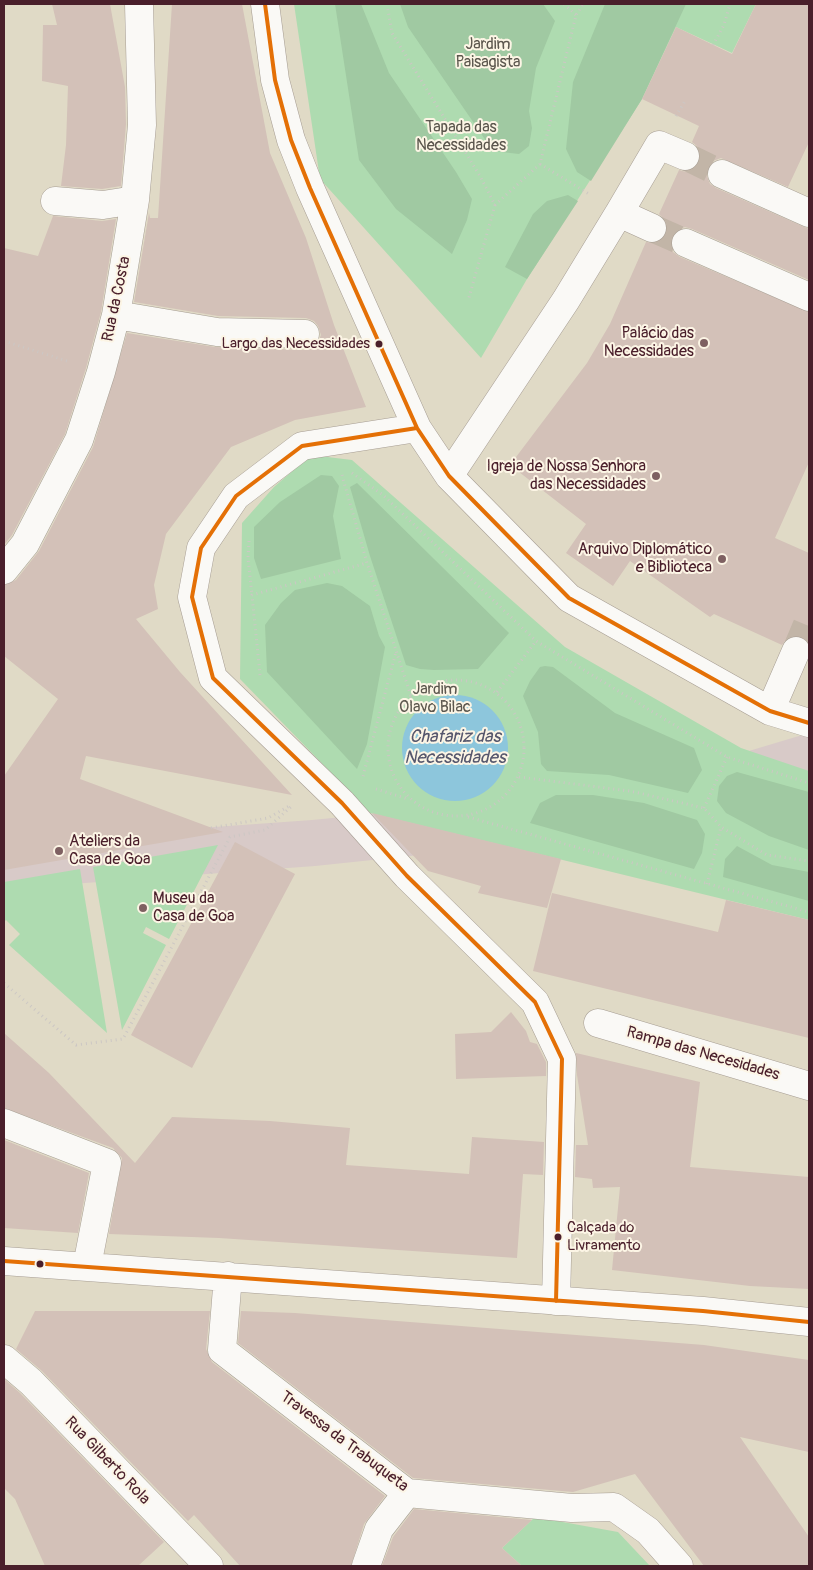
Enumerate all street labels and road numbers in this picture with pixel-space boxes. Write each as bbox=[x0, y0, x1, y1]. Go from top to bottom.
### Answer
street label: Rua da Costa bbox=[99, 255, 135, 343]
street label: Rampa das Necesidades bbox=[624, 1023, 782, 1085]
street label: Travessa da Trabuqueta bbox=[276, 1388, 412, 1496]
street label: Rua Gilberto Rola bbox=[60, 1413, 154, 1509]

